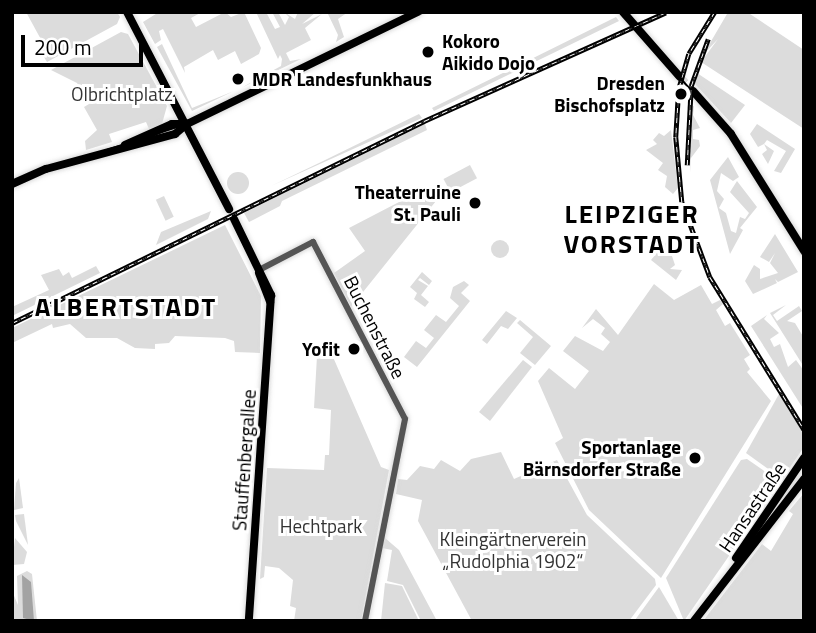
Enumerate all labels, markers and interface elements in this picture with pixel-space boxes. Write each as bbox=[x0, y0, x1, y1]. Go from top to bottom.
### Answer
scale bar bbox=[24, 21, 147, 65]
place label: Kokoro Aikido Dojo bbox=[442, 30, 535, 74]
text: 200 m bbox=[34, 31, 91, 63]
marker: Kokoro Aikido Dojo bbox=[420, 44, 436, 60]
place label: MDR Landesfunkhaus bbox=[252, 68, 432, 90]
marker: MDR Landesfunkhaus bbox=[230, 71, 246, 87]
place label: Dresden Bischofsplatz bbox=[554, 72, 665, 116]
park label: Olbrichtplatz bbox=[71, 83, 173, 105]
marker: Dresden Bischofsplatz bbox=[671, 84, 691, 104]
place label: Theaterruine St. Pauli bbox=[355, 181, 461, 225]
marker: Theaterruine St. Pauli bbox=[467, 195, 483, 211]
district label: LEIPZIGER VORSTADT bbox=[564, 198, 700, 260]
street label: Buchenstraße bbox=[339, 272, 411, 382]
district label: ALBERTSTADT bbox=[36, 291, 216, 323]
place label: Yofit bbox=[302, 338, 340, 360]
marker: Yofit bbox=[346, 341, 362, 357]
street label: Stauffenbergallee bbox=[228, 388, 260, 532]
place label: Sportanlage Bärnsdorfer Straße bbox=[523, 436, 681, 480]
marker: Sportanlage Bärnsdorfer Straße bbox=[687, 450, 703, 466]
street label: Hansastraße bbox=[714, 458, 790, 556]
park label: Hechtpark bbox=[280, 515, 362, 537]
park label: Kleingärtnerverein „Rudolphia 1902“ bbox=[440, 528, 586, 572]

